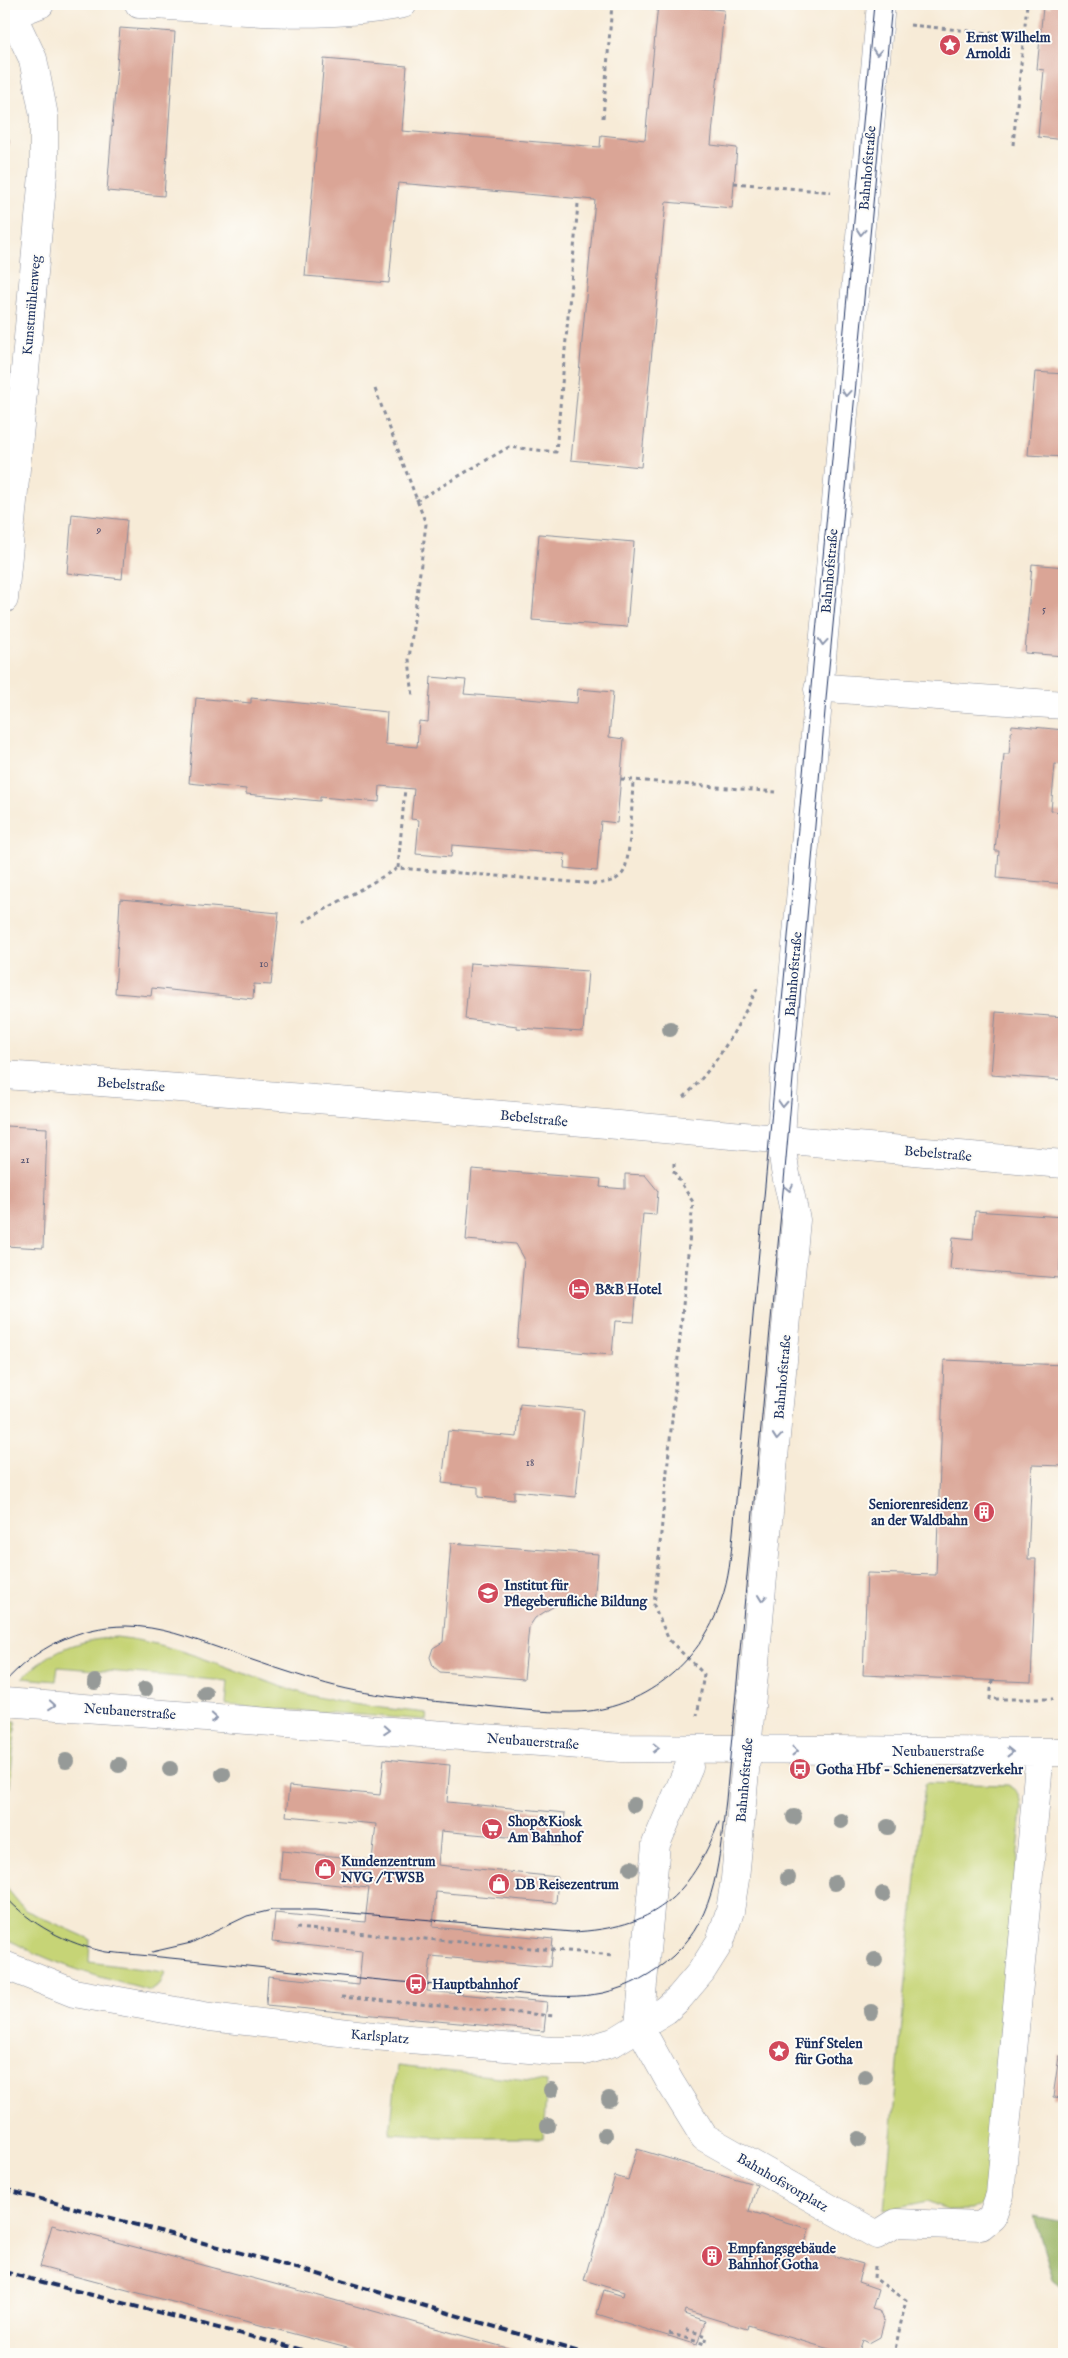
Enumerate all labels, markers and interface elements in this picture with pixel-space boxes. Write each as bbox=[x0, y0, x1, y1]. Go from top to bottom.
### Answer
place label: Ernst Wilhelm Arnoldi bbox=[965, 29, 1051, 63]
place icon: Ernst Wilhelm Arnoldi bbox=[938, 33, 962, 57]
one-way arrow bbox=[872, 49, 883, 57]
street label: Bahnhofstraße bbox=[855, 125, 881, 211]
one-way arrow bbox=[856, 228, 867, 236]
street label: Kunstmühlenweg bbox=[19, 254, 45, 356]
one-way arrow bbox=[841, 390, 852, 398]
house number: 9 bbox=[96, 523, 102, 537]
street label: Bahnhofstraße bbox=[817, 528, 843, 614]
house number: 5 bbox=[1042, 602, 1046, 616]
one-way arrow bbox=[818, 639, 829, 647]
street label: Bahnhofstraße bbox=[781, 931, 807, 1017]
house number: 10 bbox=[259, 957, 269, 971]
street label: Bebelstraße bbox=[96, 1074, 166, 1096]
one-way arrow bbox=[778, 1100, 789, 1108]
street label: Bebelstraße bbox=[499, 1106, 569, 1132]
street label: Bebelstraße bbox=[903, 1142, 973, 1166]
house number: 21 bbox=[20, 1153, 30, 1167]
one-way arrow bbox=[783, 1184, 794, 1193]
hotel icon: B&B Hotel bbox=[567, 1277, 591, 1301]
place label: B&B Hotel bbox=[595, 1281, 663, 1299]
street label: Bahnhofstraße bbox=[770, 1334, 796, 1420]
one-way arrow bbox=[772, 1433, 783, 1441]
house number: 18 bbox=[526, 1456, 534, 1470]
place label: Seniorenresidenz an der Waldbahn bbox=[869, 1496, 969, 1530]
building icon: Seniorenresidenz an der Waldbahn bbox=[972, 1500, 996, 1524]
place label: Institut für Pflegeberufliche Bildung bbox=[504, 1577, 648, 1611]
school or university icon: Institut für Pflegeberufliche Bildung bbox=[476, 1581, 500, 1605]
one-way arrow bbox=[757, 1595, 768, 1603]
one-way arrow bbox=[49, 1700, 57, 1711]
street label: Neubauerstraße bbox=[83, 1700, 177, 1724]
one-way arrow bbox=[211, 1712, 219, 1723]
one-way arrow bbox=[383, 1725, 391, 1736]
street label: Neubauerstraße bbox=[486, 1730, 580, 1754]
street label: Bahnhofstraße bbox=[732, 1737, 758, 1823]
one-way arrow bbox=[652, 1743, 660, 1753]
street label: Neubauerstraße bbox=[892, 1743, 985, 1761]
one-way arrow bbox=[792, 1745, 800, 1756]
one-way arrow bbox=[1007, 1747, 1015, 1757]
bus stop icon: Gotha Hbf - Schienenersatzverkehr bbox=[788, 1757, 812, 1781]
place label: Gotha Hbf - Schienenersatzverkehr bbox=[816, 1761, 1024, 1779]
place label: Shop&Kiosk Am Bahnhof bbox=[507, 1813, 584, 1847]
supermarket icon: Shop&Kiosk Am Bahnhof bbox=[480, 1817, 504, 1841]
place label: Kundenzentrum NVG / TWSB bbox=[340, 1853, 436, 1887]
shop icon: Kundenzentrum NVG / TWSB bbox=[313, 1857, 337, 1881]
shop icon: DB Reisezentrum bbox=[487, 1872, 511, 1896]
place label: DB Reisezentrum bbox=[515, 1876, 619, 1894]
bus stop icon: Hauptbahnhof bbox=[404, 1972, 428, 1996]
place label: Hauptbahnhof bbox=[432, 1976, 521, 1994]
street label: Karlsplatz bbox=[350, 2025, 410, 2049]
place label: Fünf Stelen für Gotha bbox=[795, 2035, 863, 2069]
place icon: Fünf Stelen für Gotha bbox=[767, 2039, 791, 2063]
street label: Bahnhofsvorplatz bbox=[734, 2149, 832, 2217]
place label: Empfangsgebäude Bahnhof Gotha bbox=[728, 2240, 836, 2274]
building icon: Empfangsgebäude Bahnhof Gotha bbox=[700, 2244, 724, 2268]

